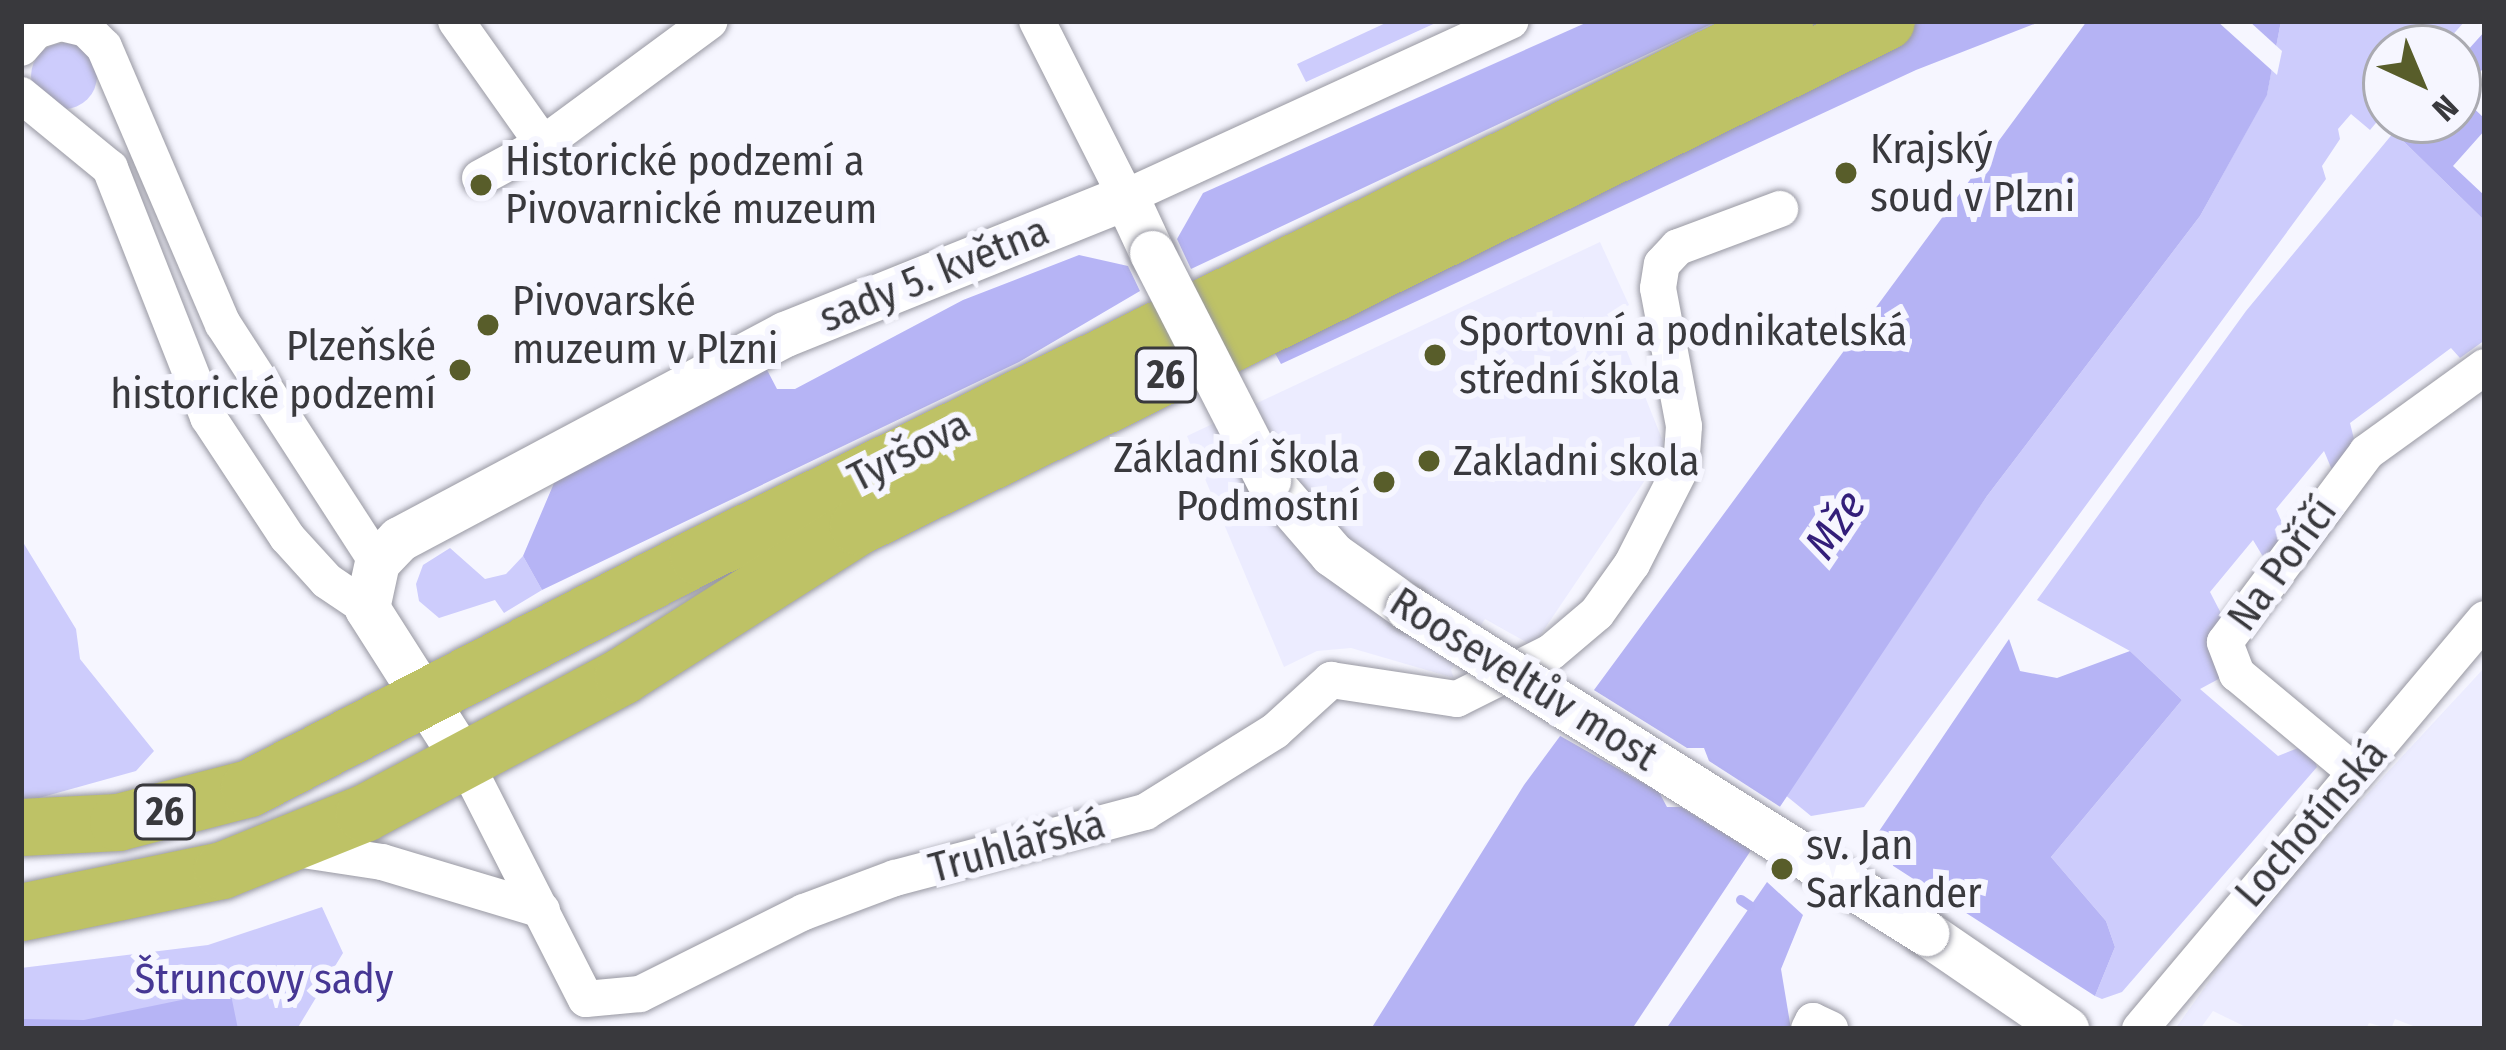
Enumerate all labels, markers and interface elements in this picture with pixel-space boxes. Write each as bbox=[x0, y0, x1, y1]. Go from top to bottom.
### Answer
north arrow bbox=[2362, 24, 2482, 144]
text: N bbox=[2424, 86, 2466, 129]
place label: Krajský soud v Plzni bbox=[1870, 124, 2075, 222]
place label: Historické podzemí a Pivovarnické muzeum bbox=[505, 136, 877, 234]
marker: Krajský soud v Plzni bbox=[1833, 160, 1859, 186]
marker: Historické podzemí a Pivovarnické muzeum bbox=[468, 172, 494, 198]
street label: sady 5. května bbox=[812, 205, 1056, 343]
place label: Pivovarské muzeum v Plzni bbox=[512, 276, 778, 374]
place label: Sportovní a podnikatelská střední škola bbox=[1459, 306, 1907, 404]
marker: Pivovarské muzeum v Plzni bbox=[475, 312, 501, 338]
place label: Plzeňské historické podzemí bbox=[110, 321, 436, 419]
road number: 26 bbox=[1133, 342, 1199, 408]
marker: Sportovní a podnikatelská střední škola bbox=[1422, 342, 1448, 368]
marker: Plzeňské historické podzemí bbox=[447, 357, 473, 383]
street label: Tyršova bbox=[840, 399, 978, 503]
place label: Základní škola Podmostní bbox=[1113, 433, 1360, 532]
place label: Zakladni skola bbox=[1453, 436, 1700, 486]
marker: Zakladni skola bbox=[1416, 448, 1442, 474]
marker: Základní škola Podmostní bbox=[1371, 469, 1397, 495]
water label: Mže bbox=[1794, 481, 1878, 569]
street label: Na Poříčí bbox=[2217, 487, 2347, 641]
street label: Rooseveltův most bbox=[1381, 577, 1667, 781]
street label: Lochotínská bbox=[2224, 729, 2398, 917]
road number: 26 bbox=[132, 779, 198, 845]
street label: Truhlářská bbox=[924, 798, 1110, 894]
place label: sv. Jan Sarkander bbox=[1806, 820, 1982, 918]
marker: sv. Jan Sarkander bbox=[1769, 856, 1795, 882]
park label: Štruncovy sady bbox=[134, 954, 394, 1004]

